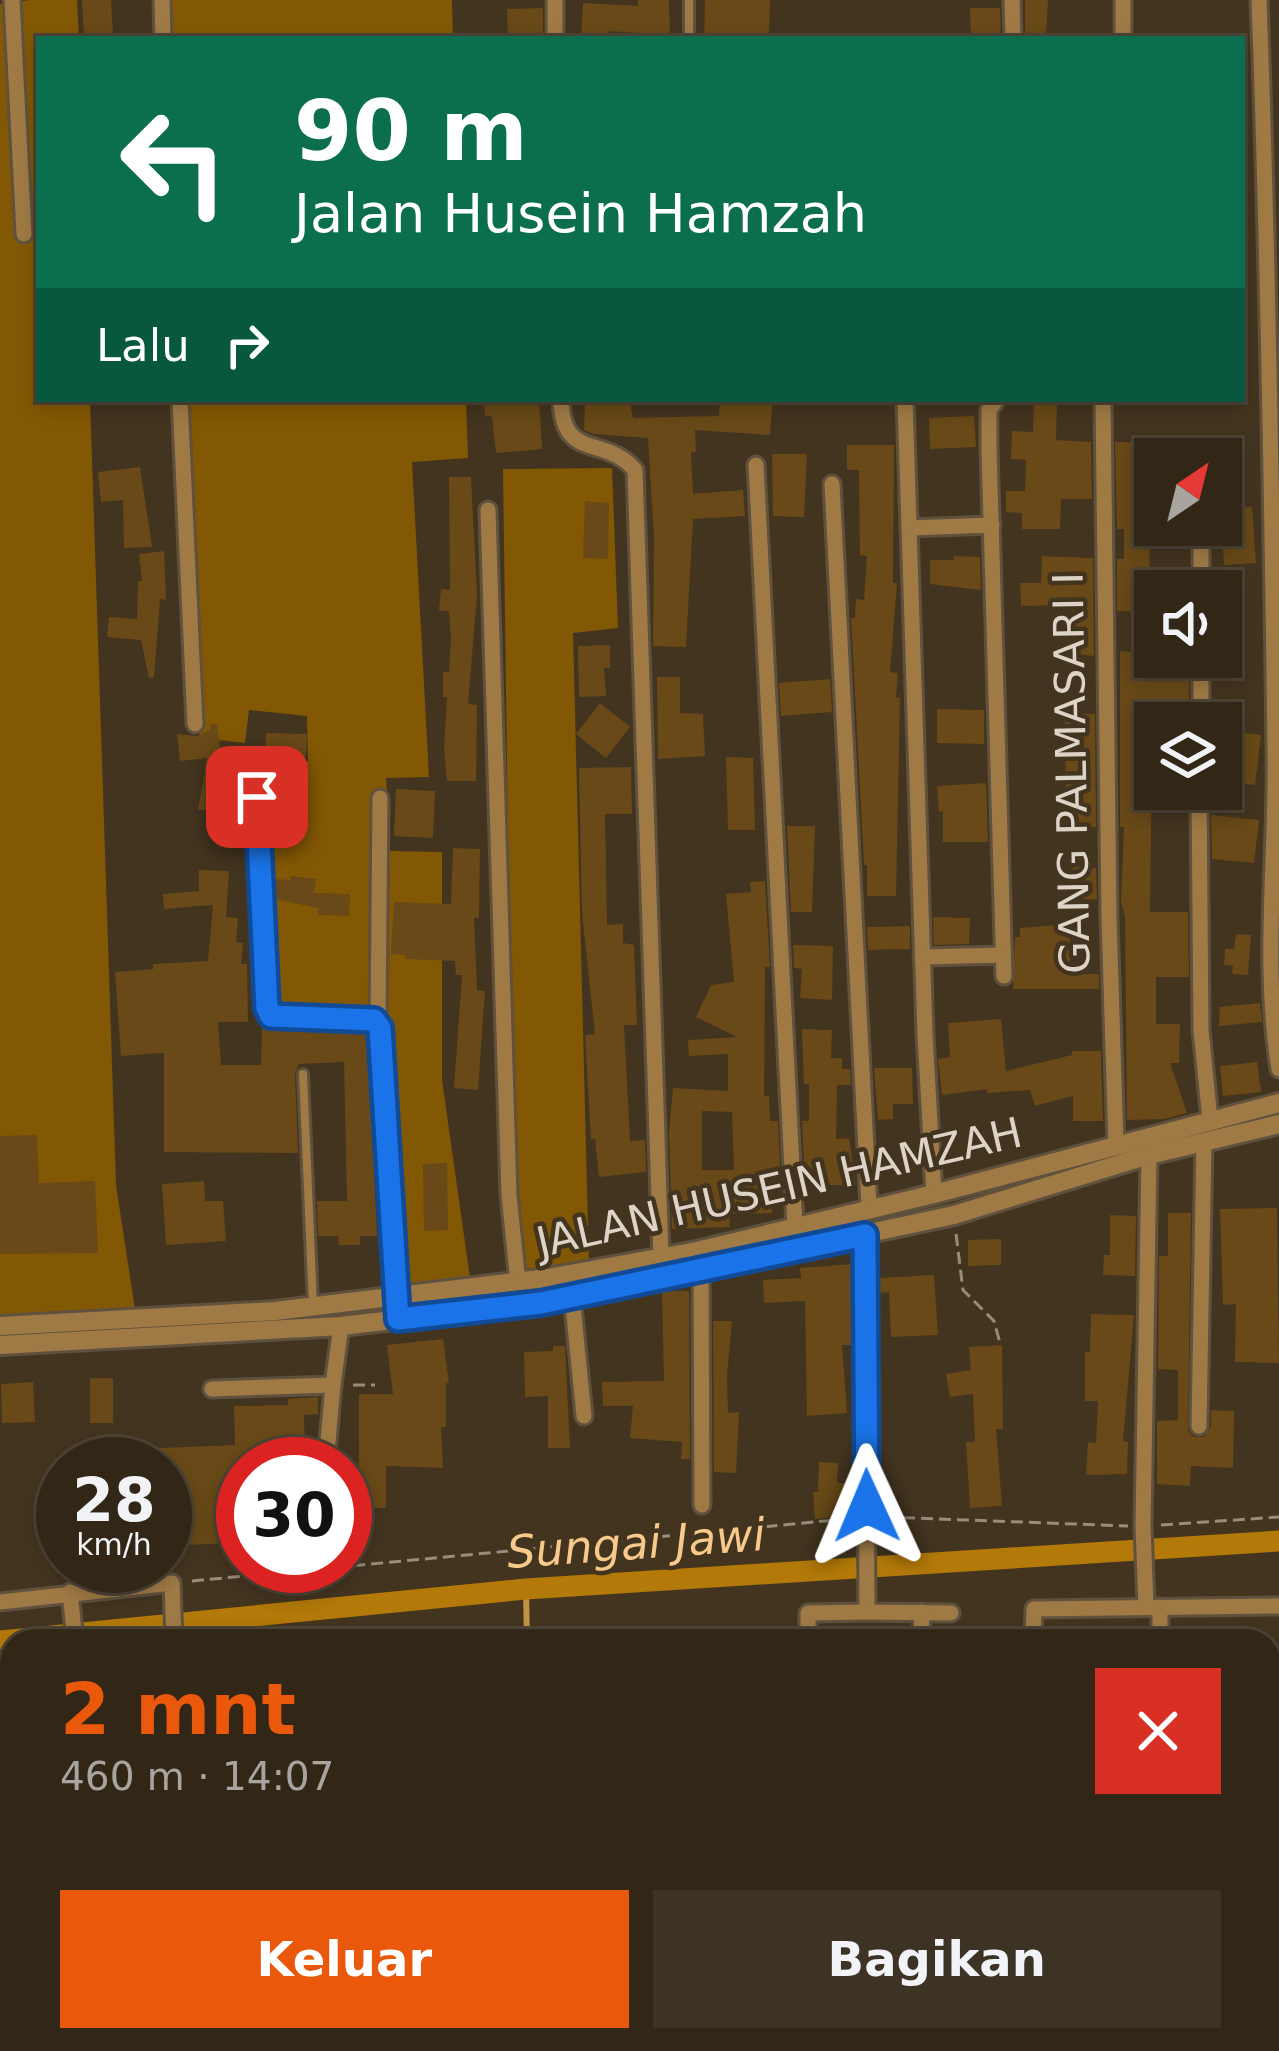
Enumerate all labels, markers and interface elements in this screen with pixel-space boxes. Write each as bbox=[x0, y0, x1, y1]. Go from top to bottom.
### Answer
text: 90 m bbox=[294, 82, 528, 180]
icon: left bbox=[96, 84, 252, 240]
text: Jalan Husein Hamzah bbox=[294, 182, 867, 245]
icon: right bbox=[214, 312, 280, 378]
text: Lalu bbox=[96, 319, 190, 372]
north arrow bbox=[1134, 438, 1242, 546]
map controls bbox=[1134, 438, 1242, 810]
button: sound bbox=[1134, 570, 1242, 678]
street label: GANG PALMASARI I bbox=[1043, 572, 1100, 974]
button: layers bbox=[1134, 702, 1242, 810]
pin bbox=[206, 746, 308, 848]
icon: arrive bbox=[224, 764, 290, 830]
street label: JALAN HUSEIN HAMZAH bbox=[529, 1108, 1027, 1268]
speed limit sign: 30 bbox=[216, 1437, 372, 1593]
position arrow bbox=[804, 1443, 930, 1569]
text: 28 bbox=[72, 1465, 156, 1535]
water label: Sungai Jawi bbox=[505, 1508, 767, 1579]
text: km/h bbox=[76, 1527, 152, 1562]
text: 2 mnt bbox=[60, 1667, 296, 1751]
button: close bbox=[1095, 1668, 1221, 1794]
text: 460 m · 14:07 bbox=[60, 1754, 334, 1799]
button: Keluar bbox=[60, 1890, 629, 2028]
button: Bagikan bbox=[653, 1890, 1221, 2028]

